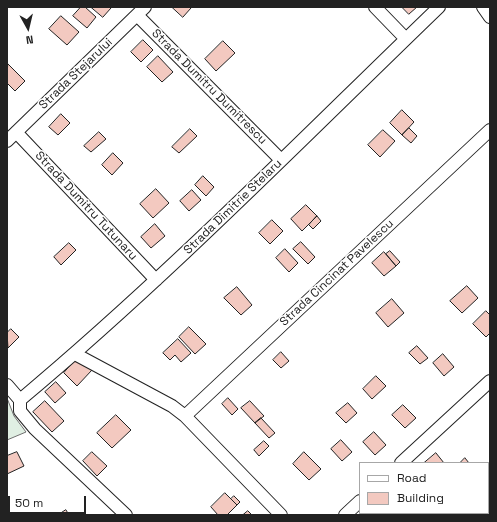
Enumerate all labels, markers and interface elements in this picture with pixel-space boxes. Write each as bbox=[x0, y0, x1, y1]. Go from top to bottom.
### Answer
north arrow bbox=[8, 8, 48, 48]
street label: Strada Dumitru Dumitrescu bbox=[148, 26, 270, 148]
text: N bbox=[25, 32, 34, 47]
street label: Strada Stejarului bbox=[36, 35, 116, 113]
street label: Strada Dumitru Tutunaru bbox=[32, 149, 140, 263]
street label: Strada Dimitrie Stelaru bbox=[181, 157, 285, 257]
street label: Strada Cincinat Pavelescu bbox=[277, 217, 397, 329]
legend bbox=[359, 462, 489, 514]
text: Road bbox=[397, 470, 426, 486]
scale bar bbox=[10, 488, 88, 514]
text: Building bbox=[397, 490, 444, 506]
text: 50 m bbox=[15, 495, 43, 511]

